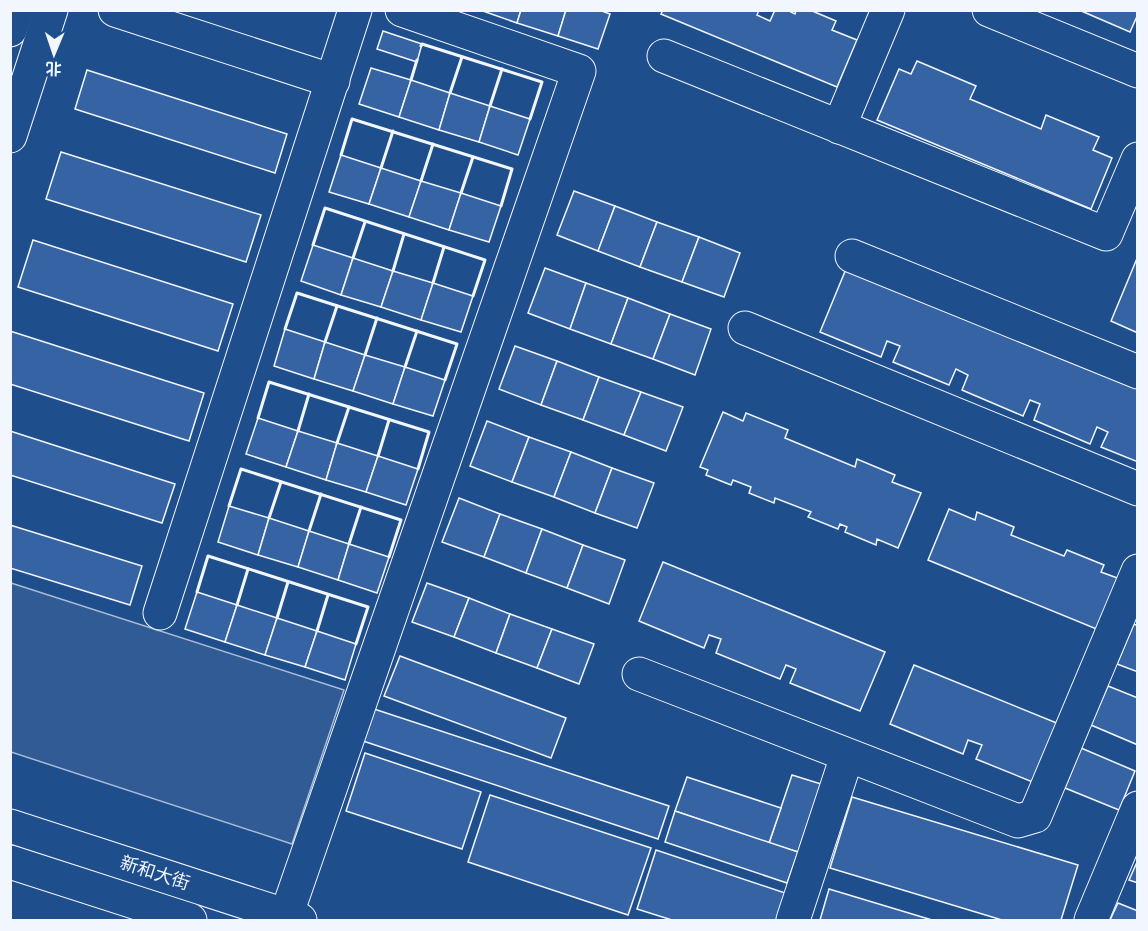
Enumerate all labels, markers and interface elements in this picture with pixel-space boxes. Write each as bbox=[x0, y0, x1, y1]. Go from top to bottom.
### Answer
north arrow bbox=[24, 24, 84, 84]
text: 北 bbox=[45, 60, 62, 77]
street label: 新和大街 bbox=[118, 852, 192, 894]

